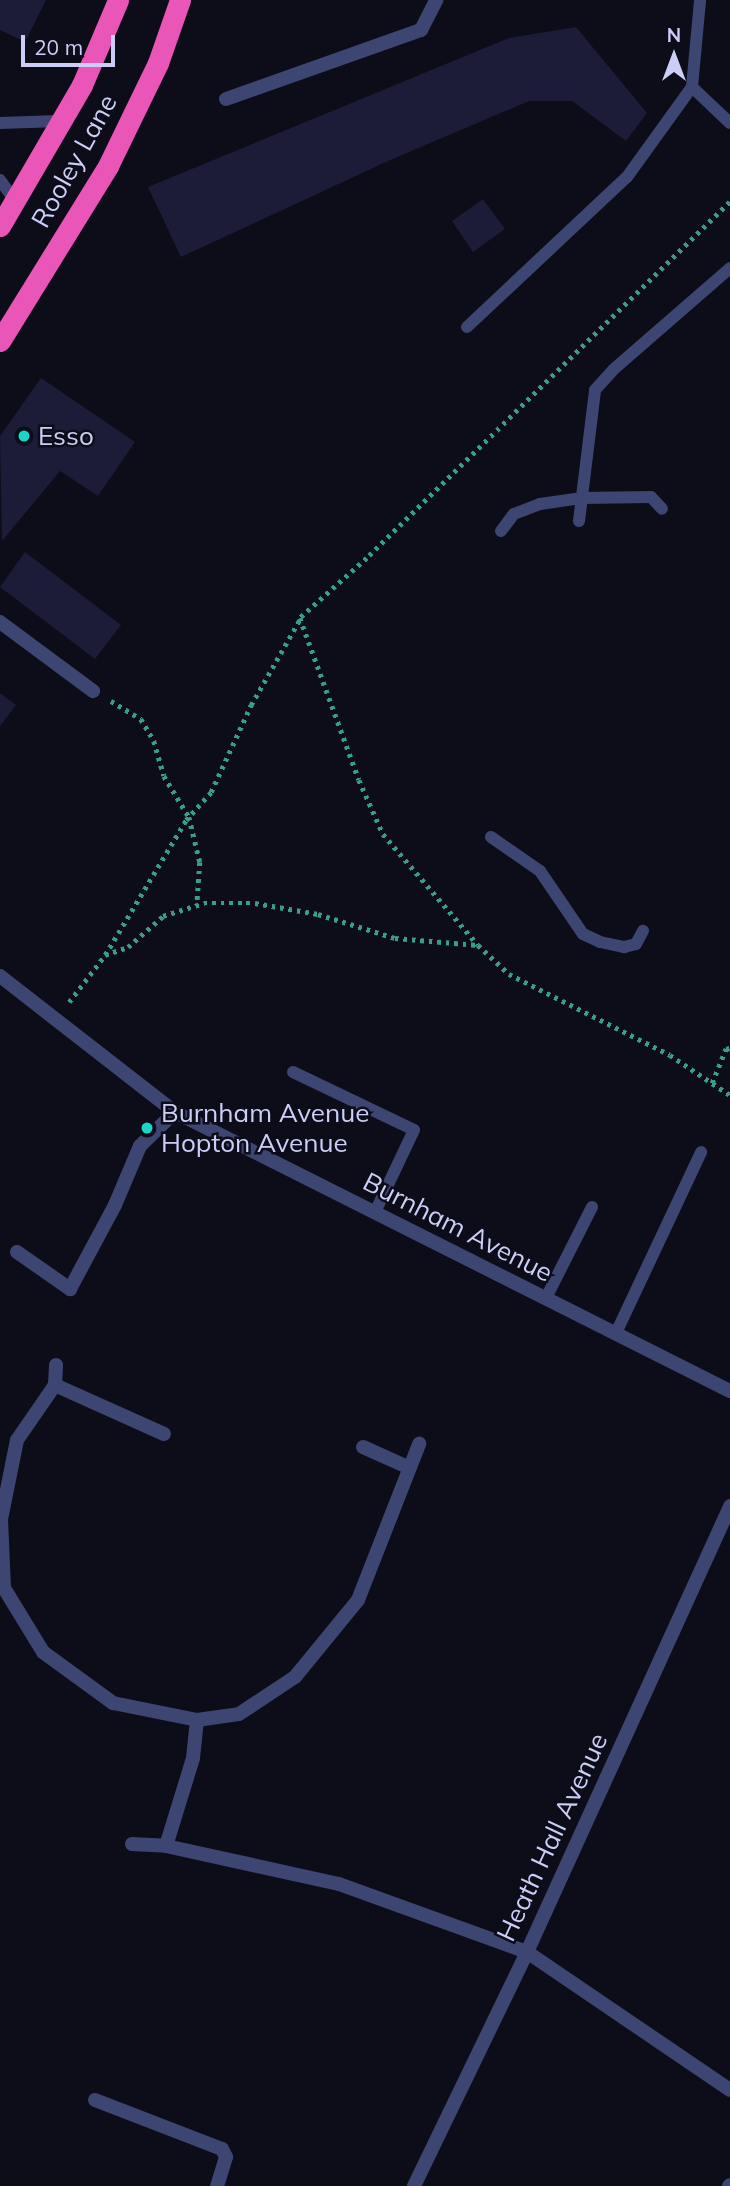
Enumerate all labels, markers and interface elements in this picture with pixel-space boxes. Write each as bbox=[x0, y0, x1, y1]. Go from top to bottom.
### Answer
scale bar bbox=[24, 21, 119, 65]
north arrow bbox=[639, 21, 709, 91]
text: N bbox=[667, 23, 681, 47]
text: 20 m bbox=[34, 34, 83, 60]
street label: Rooley Lane bbox=[25, 89, 123, 233]
place label: Esso bbox=[38, 420, 94, 452]
marker: Esso bbox=[16, 428, 32, 444]
place label: Burnham Avenue Hopton Avenue bbox=[161, 1097, 369, 1158]
marker: Burnham Avenue Hopton Avenue bbox=[139, 1120, 155, 1136]
street label: Burnham Avenue bbox=[358, 1166, 558, 1288]
street label: Heath Hall Avenue bbox=[490, 1728, 614, 1946]

